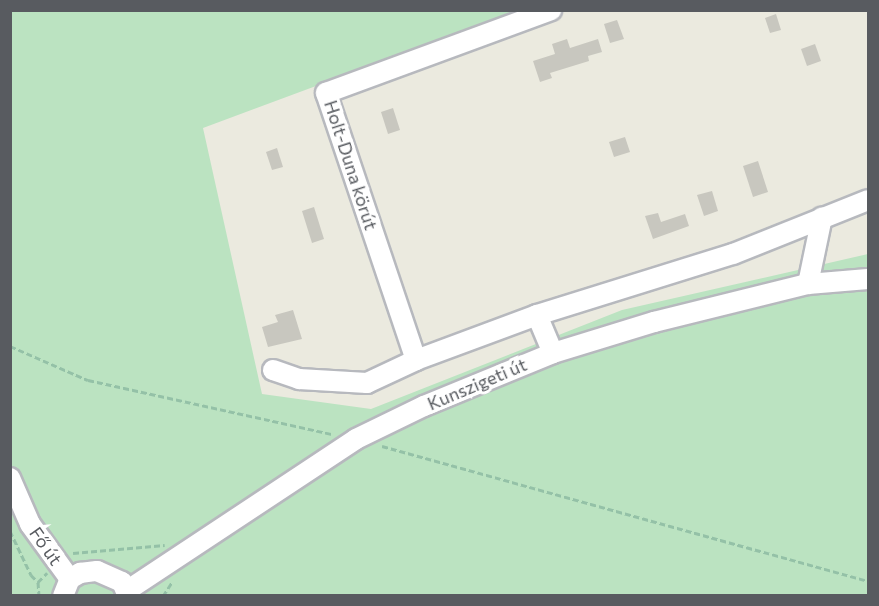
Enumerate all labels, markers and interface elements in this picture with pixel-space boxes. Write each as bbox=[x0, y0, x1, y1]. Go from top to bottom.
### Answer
street label: Holt-Duna körút bbox=[320, 97, 382, 233]
street label: Kunszigeti út bbox=[424, 353, 530, 415]
street label: Fő út bbox=[25, 523, 67, 569]

